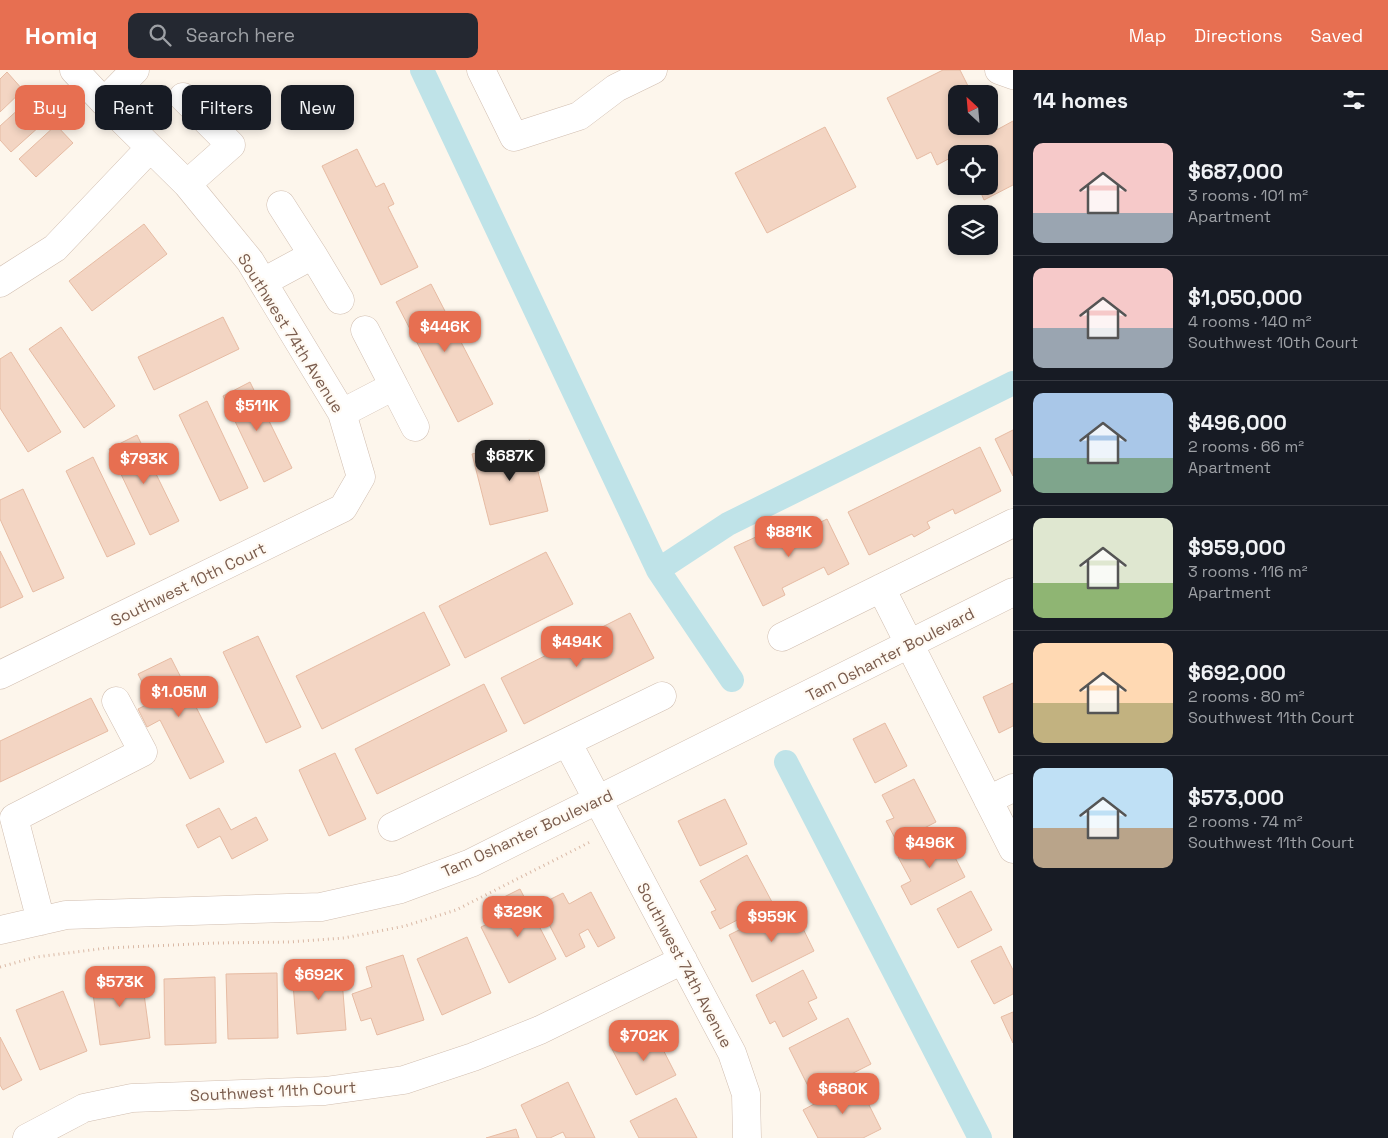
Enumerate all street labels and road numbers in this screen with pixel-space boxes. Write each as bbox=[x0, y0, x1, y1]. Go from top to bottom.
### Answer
street label: Southwest 74th Avenue bbox=[233, 250, 348, 417]
street label: Southwest 10th Court bbox=[107, 538, 269, 631]
street label: Tam Oshanter Boulevard bbox=[802, 603, 978, 706]
street label: Tam Oshanter Boulevard bbox=[438, 785, 616, 882]
street label: Southwest 74th Avenue bbox=[632, 879, 737, 1051]
street label: Southwest 11th Court bbox=[189, 1077, 357, 1106]

